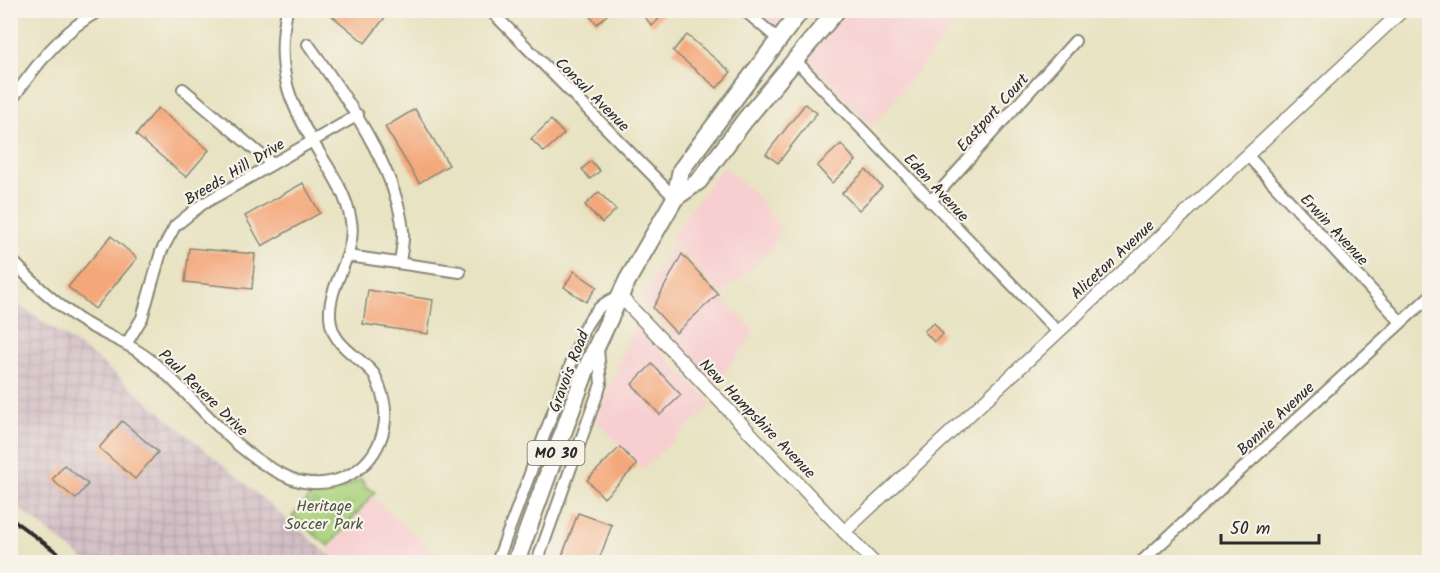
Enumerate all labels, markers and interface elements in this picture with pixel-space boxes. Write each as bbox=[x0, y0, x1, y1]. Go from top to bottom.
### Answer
street label: Consul Avenue bbox=[549, 52, 635, 138]
street label: Eastport Court bbox=[951, 67, 1036, 158]
street label: Breeds Hill Drive bbox=[180, 132, 290, 212]
street label: Eden Avenue bbox=[897, 148, 975, 228]
street label: Erwin Avenue bbox=[1294, 188, 1374, 272]
street label: Aliceton Avenue bbox=[1065, 214, 1161, 306]
street label: Gravois Road bbox=[542, 326, 597, 416]
street label: Paul Revere Drive bbox=[152, 343, 254, 443]
street label: New Hampshire Avenue bbox=[693, 353, 821, 485]
street label: Bonnie Avenue bbox=[1231, 376, 1321, 462]
road number: MO 30 bbox=[528, 441, 584, 465]
park label: Heritage Soccer Park bbox=[285, 494, 363, 537]
scale bar bbox=[1221, 507, 1318, 545]
text: 50 m bbox=[1230, 515, 1270, 544]

